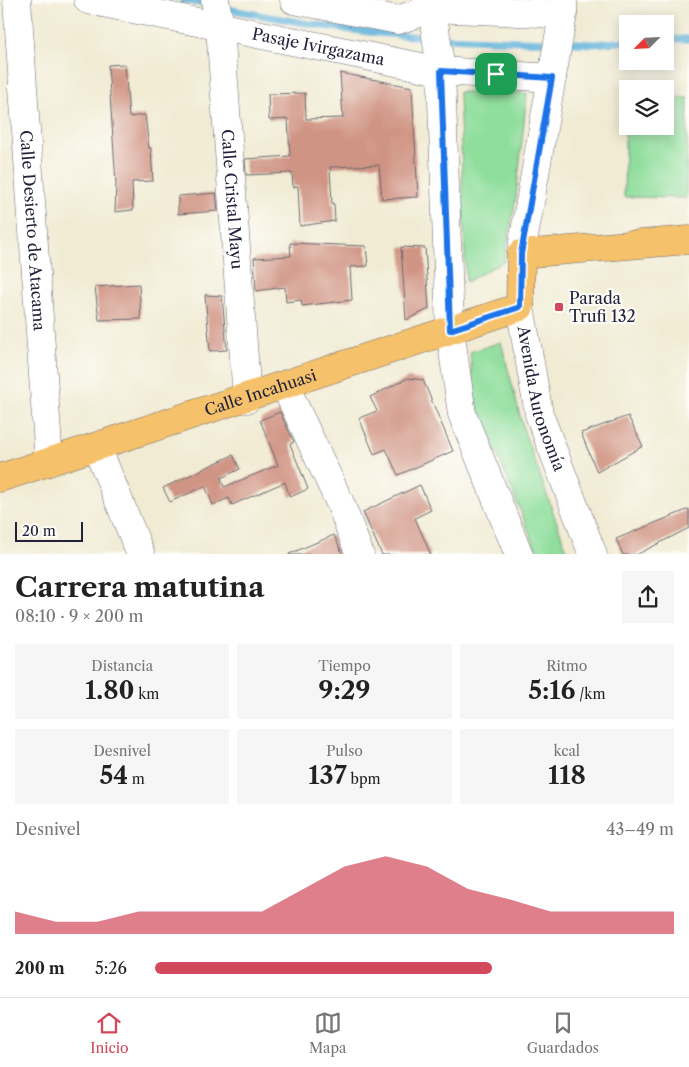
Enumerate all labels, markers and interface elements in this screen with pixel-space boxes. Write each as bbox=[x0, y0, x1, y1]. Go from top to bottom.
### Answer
north arrow bbox=[619, 15, 674, 70]
map controls bbox=[619, 15, 674, 135]
street label: Pasaje Ivirgazama bbox=[250, 23, 387, 70]
pin bbox=[475, 53, 517, 95]
icon: arrive bbox=[482, 60, 510, 88]
button: layers bbox=[619, 80, 674, 135]
street label: Calle Cristal Mayu bbox=[217, 128, 248, 270]
street label: Calle Desierto de Atacama bbox=[16, 129, 50, 332]
place label: Parada Trufi 132 bbox=[569, 288, 636, 326]
marker: Parada Trufi 132 bbox=[553, 301, 565, 313]
street label: Avenida Autonomía bbox=[513, 323, 570, 474]
street label: Calle Incahuasi bbox=[202, 365, 319, 420]
scale bar bbox=[15, 520, 82, 543]
text: 20 m bbox=[22, 522, 56, 540]
text: Carrera matutina bbox=[15, 570, 264, 604]
button: share bbox=[622, 571, 674, 623]
text: 08:10 · 9 × 200 m bbox=[15, 606, 143, 626]
text: Distancia bbox=[91, 657, 153, 675]
text: Tiempo bbox=[318, 657, 371, 675]
text: Ritmo bbox=[546, 657, 587, 675]
text: 1.80 bbox=[85, 675, 134, 706]
text: 9:29 bbox=[318, 675, 371, 706]
text: 5:16 bbox=[528, 675, 576, 706]
text: km bbox=[134, 685, 159, 703]
text: /km bbox=[576, 685, 605, 703]
text: Desnivel bbox=[93, 742, 151, 760]
text: Pulso bbox=[326, 742, 363, 760]
text: kcal bbox=[554, 742, 580, 760]
text: 54 bbox=[99, 760, 128, 791]
text: 137 bbox=[308, 760, 347, 791]
text: 118 bbox=[548, 760, 586, 791]
text: m bbox=[128, 770, 145, 788]
text: bpm bbox=[347, 770, 381, 788]
text: Desnivel bbox=[15, 819, 81, 839]
text: 43–49 m bbox=[606, 819, 674, 839]
text: 200 m bbox=[15, 958, 65, 978]
text: 5:26 bbox=[95, 958, 127, 978]
tab: Inicio bbox=[90, 1009, 129, 1057]
tab: Mapa bbox=[309, 1009, 346, 1057]
tab: Guardados bbox=[527, 1009, 599, 1057]

